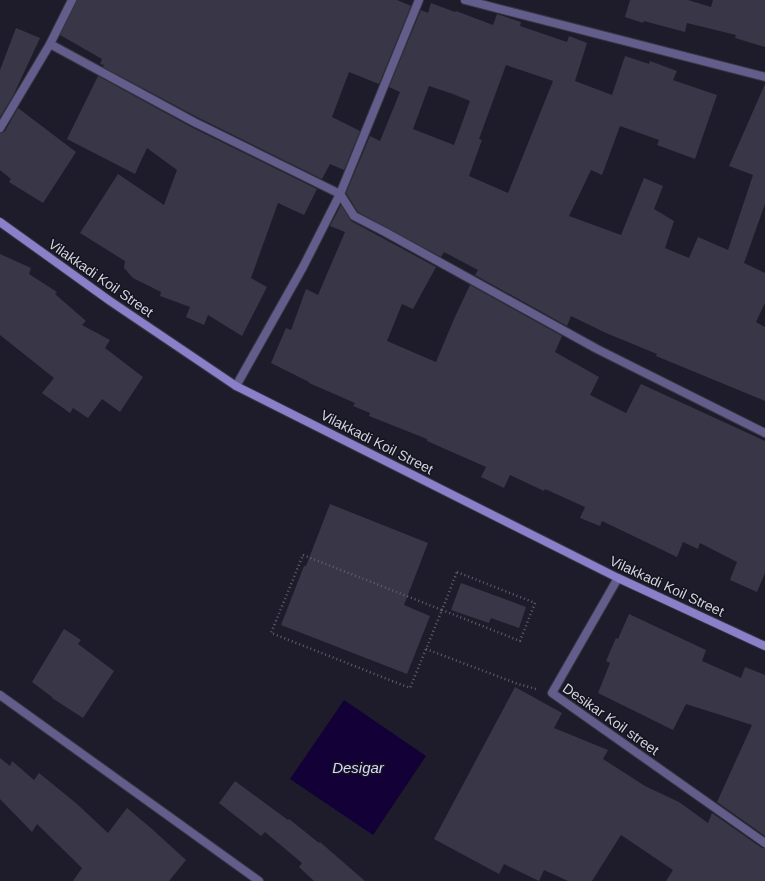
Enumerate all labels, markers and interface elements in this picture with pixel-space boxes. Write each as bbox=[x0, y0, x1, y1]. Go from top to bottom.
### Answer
street label: Vilakkadi Koil Street bbox=[46, 236, 157, 320]
street label: Vilakkadi Koil Street bbox=[318, 407, 436, 477]
street label: Vilakkadi Koil Street bbox=[607, 552, 727, 620]
street label: Desikar Koil street bbox=[560, 680, 662, 758]
water label: Desigar bbox=[332, 759, 385, 776]

